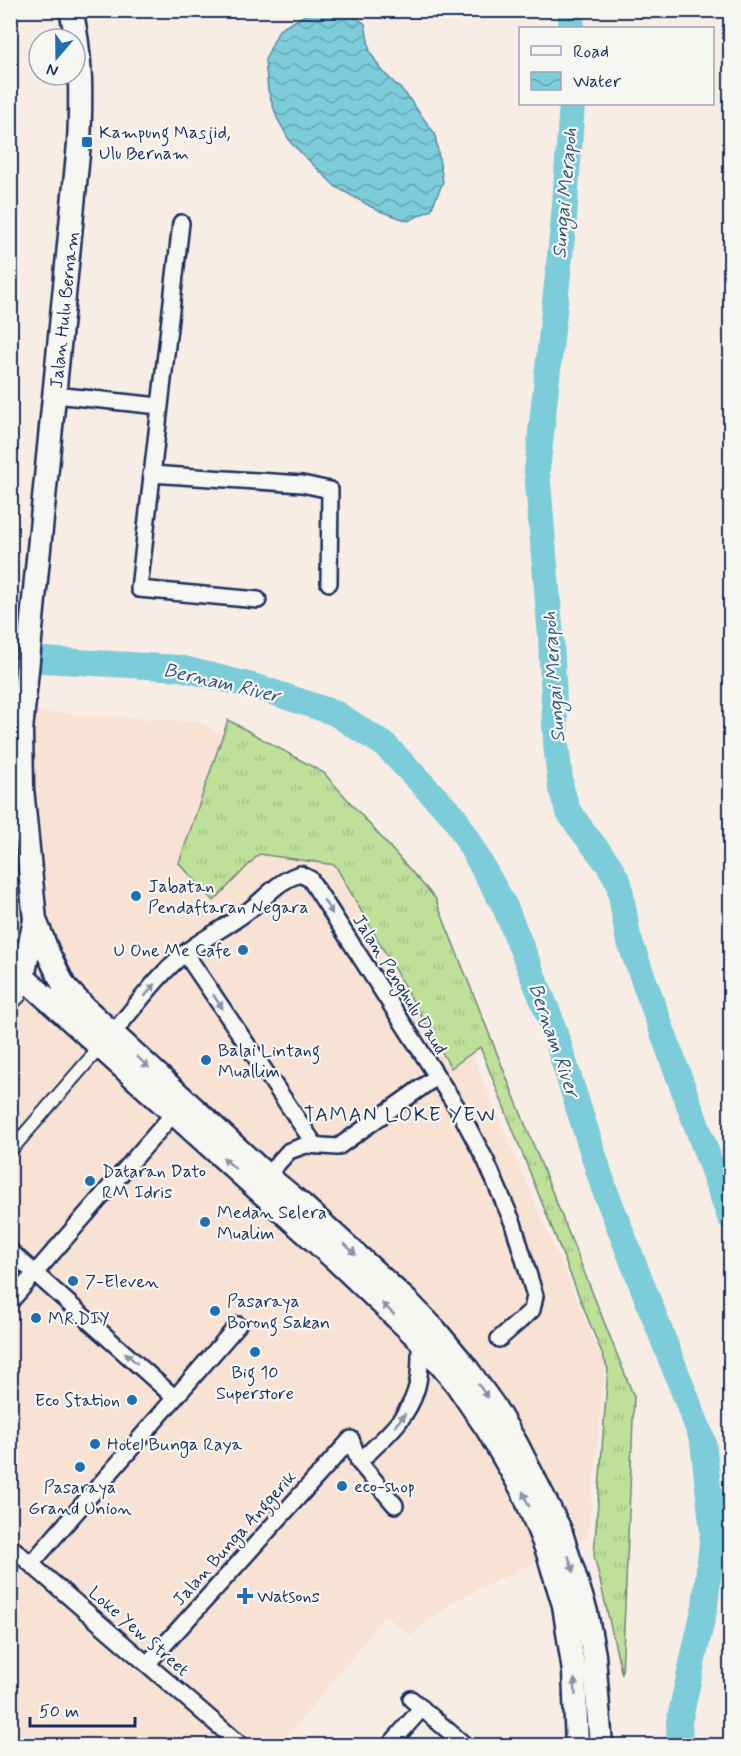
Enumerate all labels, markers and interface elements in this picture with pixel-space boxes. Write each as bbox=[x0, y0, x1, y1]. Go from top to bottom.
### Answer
north arrow bbox=[27, 27, 87, 87]
legend bbox=[519, 27, 714, 105]
text: Road bbox=[573, 40, 609, 64]
text: N bbox=[44, 58, 61, 81]
text: Water bbox=[573, 70, 622, 94]
place label: Kampung Masjid, Ulu Bernam bbox=[99, 121, 231, 166]
water label: Sungai Merapoh bbox=[546, 127, 587, 260]
marker: Kampung Masjid, Ulu Bernam bbox=[80, 135, 94, 149]
street label: Jalan Hulu Bernam bbox=[45, 230, 85, 390]
water label: Sungai Merapoh bbox=[536, 610, 575, 743]
water label: Bernam River bbox=[161, 657, 285, 711]
place label: Jabatan Pendaftaran Negara bbox=[148, 875, 309, 921]
marker: Jabatan Pendaftaran Negara bbox=[129, 889, 143, 903]
one-way arrow bbox=[323, 899, 334, 916]
street label: Jalan Penghulu Daud bbox=[345, 910, 452, 1060]
place label: U One Me Cafe bbox=[114, 939, 231, 963]
marker: U One Me Cafe bbox=[236, 943, 250, 957]
water label: Bernam River bbox=[521, 980, 587, 1104]
one-way arrow bbox=[143, 983, 156, 998]
one-way arrow bbox=[212, 993, 224, 1009]
place label: Balai Lintang Muallim bbox=[218, 1039, 320, 1084]
marker: Balai Lintang Muallim bbox=[199, 1053, 213, 1067]
one-way arrow bbox=[135, 1055, 150, 1068]
district label: TAMAN LOKE YEW bbox=[304, 1102, 496, 1129]
one-way arrow bbox=[221, 1156, 236, 1170]
place label: Dataran Dato RM Idris bbox=[102, 1160, 206, 1205]
marker: Dataran Dato RM Idris bbox=[83, 1174, 97, 1188]
place label: Medan Selera Mualim bbox=[217, 1201, 327, 1246]
marker: Medan Selera Mualim bbox=[198, 1215, 212, 1229]
one-way arrow bbox=[342, 1242, 357, 1255]
place label: 7-Eleven bbox=[85, 1270, 159, 1294]
marker: 7-Eleven bbox=[66, 1274, 80, 1288]
place label: Pasaraya Borong Sakan bbox=[227, 1290, 330, 1337]
one-way arrow bbox=[381, 1303, 396, 1316]
marker: Pasaraya Borong Sakan bbox=[208, 1304, 222, 1318]
place label: MR.DIY bbox=[48, 1307, 110, 1331]
marker: MR.DIY bbox=[29, 1311, 43, 1325]
marker: Big 10 Superstore bbox=[248, 1345, 262, 1359]
one-way arrow bbox=[123, 1351, 138, 1365]
place label: Big 10 Superstore bbox=[216, 1361, 294, 1406]
one-way arrow bbox=[477, 1382, 489, 1398]
place label: Eco Station bbox=[35, 1389, 120, 1413]
marker: Eco Station bbox=[125, 1393, 139, 1407]
one-way arrow bbox=[393, 1412, 406, 1428]
place label: Hotel Bunga Raya bbox=[107, 1433, 243, 1458]
marker: Hotel Bunga Raya bbox=[88, 1437, 102, 1451]
marker: Pasaraya Grand Union bbox=[73, 1460, 87, 1474]
street label: Jalan Bunga Anggerik bbox=[168, 1466, 303, 1613]
place label: eco-shop bbox=[354, 1475, 415, 1499]
place label: Pasaraya Grand Union bbox=[28, 1476, 132, 1521]
marker: eco-shop bbox=[335, 1479, 349, 1493]
one-way arrow bbox=[522, 1491, 531, 1508]
one-way arrow bbox=[567, 1555, 576, 1573]
street label: Loke Yew Street bbox=[83, 1581, 194, 1682]
place label: Watsons bbox=[257, 1585, 320, 1609]
marker: Watsons bbox=[238, 1589, 252, 1603]
one-way arrow bbox=[570, 1678, 579, 1697]
scale bar bbox=[30, 1690, 135, 1728]
text: 50 m bbox=[39, 1700, 79, 1724]

